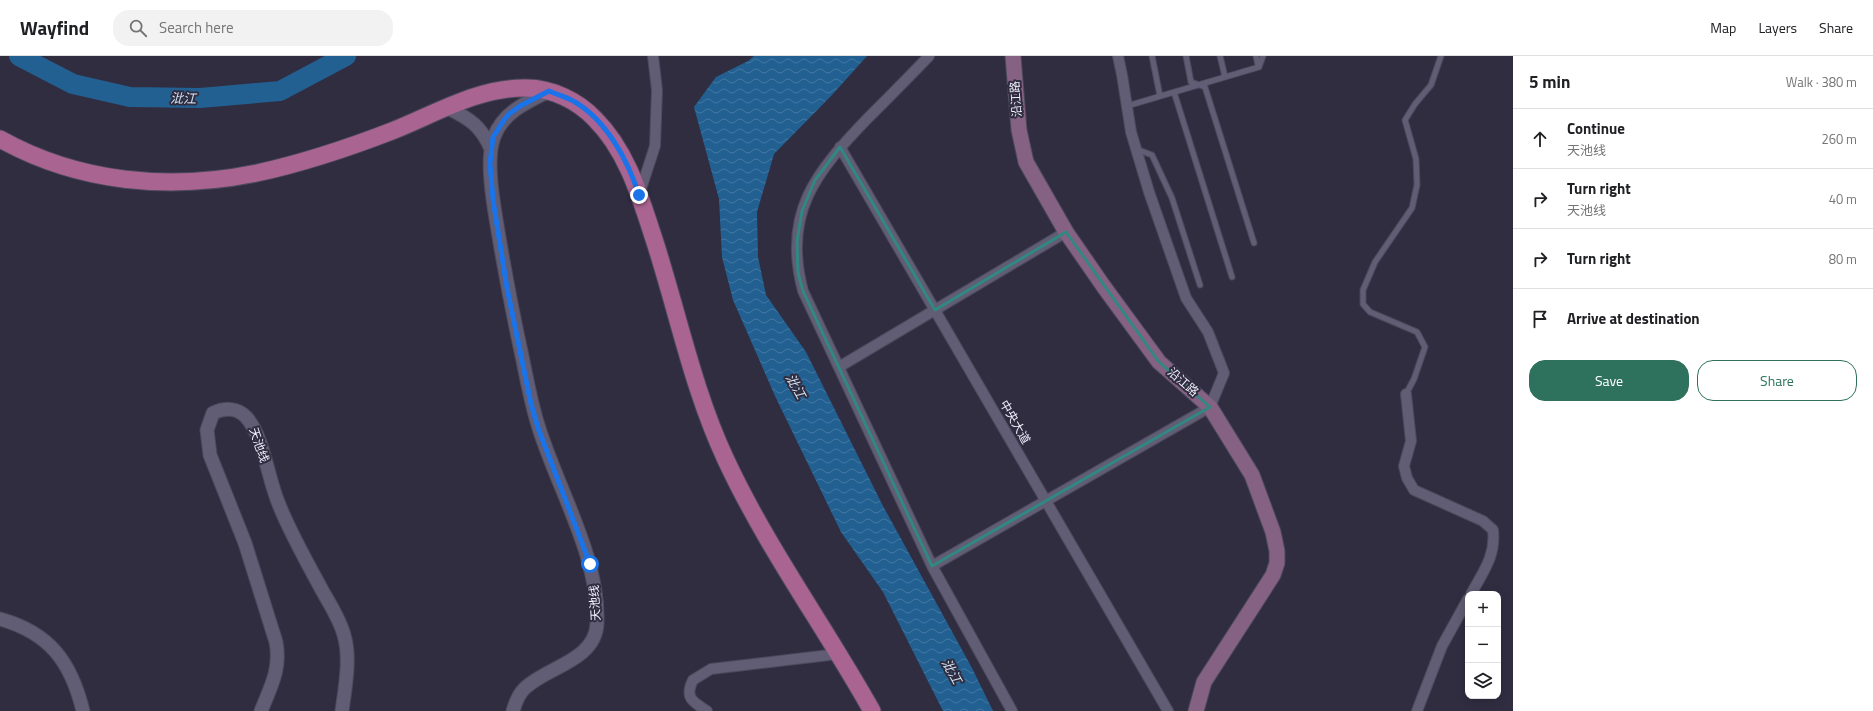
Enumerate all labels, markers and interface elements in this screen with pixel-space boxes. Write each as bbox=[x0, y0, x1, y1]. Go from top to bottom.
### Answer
search box bbox=[113, 10, 393, 46]
text: Wayfind bbox=[20, 13, 89, 42]
text: Search here bbox=[159, 16, 234, 39]
icon: search bbox=[127, 17, 149, 39]
text: Map bbox=[1710, 17, 1736, 38]
text: Layers bbox=[1758, 17, 1797, 38]
text: Share bbox=[1819, 17, 1853, 38]
text: 5 min bbox=[1529, 69, 1570, 95]
text: Walk · 380 m bbox=[1786, 72, 1857, 92]
street label: 沿江路 bbox=[1005, 80, 1026, 118]
water label: 沘江 bbox=[170, 88, 198, 108]
text: Continue bbox=[1567, 117, 1625, 140]
icon: ahead bbox=[1529, 128, 1551, 150]
text: 260 m bbox=[1821, 129, 1857, 149]
text: 天池线 bbox=[1567, 140, 1606, 160]
text: Turn right bbox=[1567, 177, 1631, 200]
route end bbox=[630, 186, 648, 204]
icon: right bbox=[1529, 188, 1551, 210]
text: 40 m bbox=[1829, 189, 1857, 209]
text: 天池线 bbox=[1567, 200, 1606, 220]
text: Turn right bbox=[1567, 247, 1631, 270]
icon: right bbox=[1529, 248, 1551, 270]
text: 80 m bbox=[1829, 249, 1857, 269]
text: Arrive at destination bbox=[1567, 307, 1700, 330]
icon: arrive bbox=[1529, 308, 1551, 330]
button: Save bbox=[1529, 360, 1689, 401]
button: Share bbox=[1697, 360, 1857, 401]
street label: 沿江路 bbox=[1164, 363, 1203, 401]
water label: 沘江 bbox=[781, 370, 812, 404]
street label: 中央大道 bbox=[995, 396, 1036, 447]
street label: 天池线 bbox=[245, 425, 274, 465]
route start bbox=[581, 555, 599, 573]
street label: 天池线 bbox=[584, 585, 605, 622]
map controls bbox=[1465, 591, 1501, 699]
button: + bbox=[1465, 591, 1501, 627]
button: − bbox=[1465, 627, 1501, 663]
water label: 沘江 bbox=[937, 655, 968, 689]
button: layers bbox=[1465, 663, 1501, 699]

